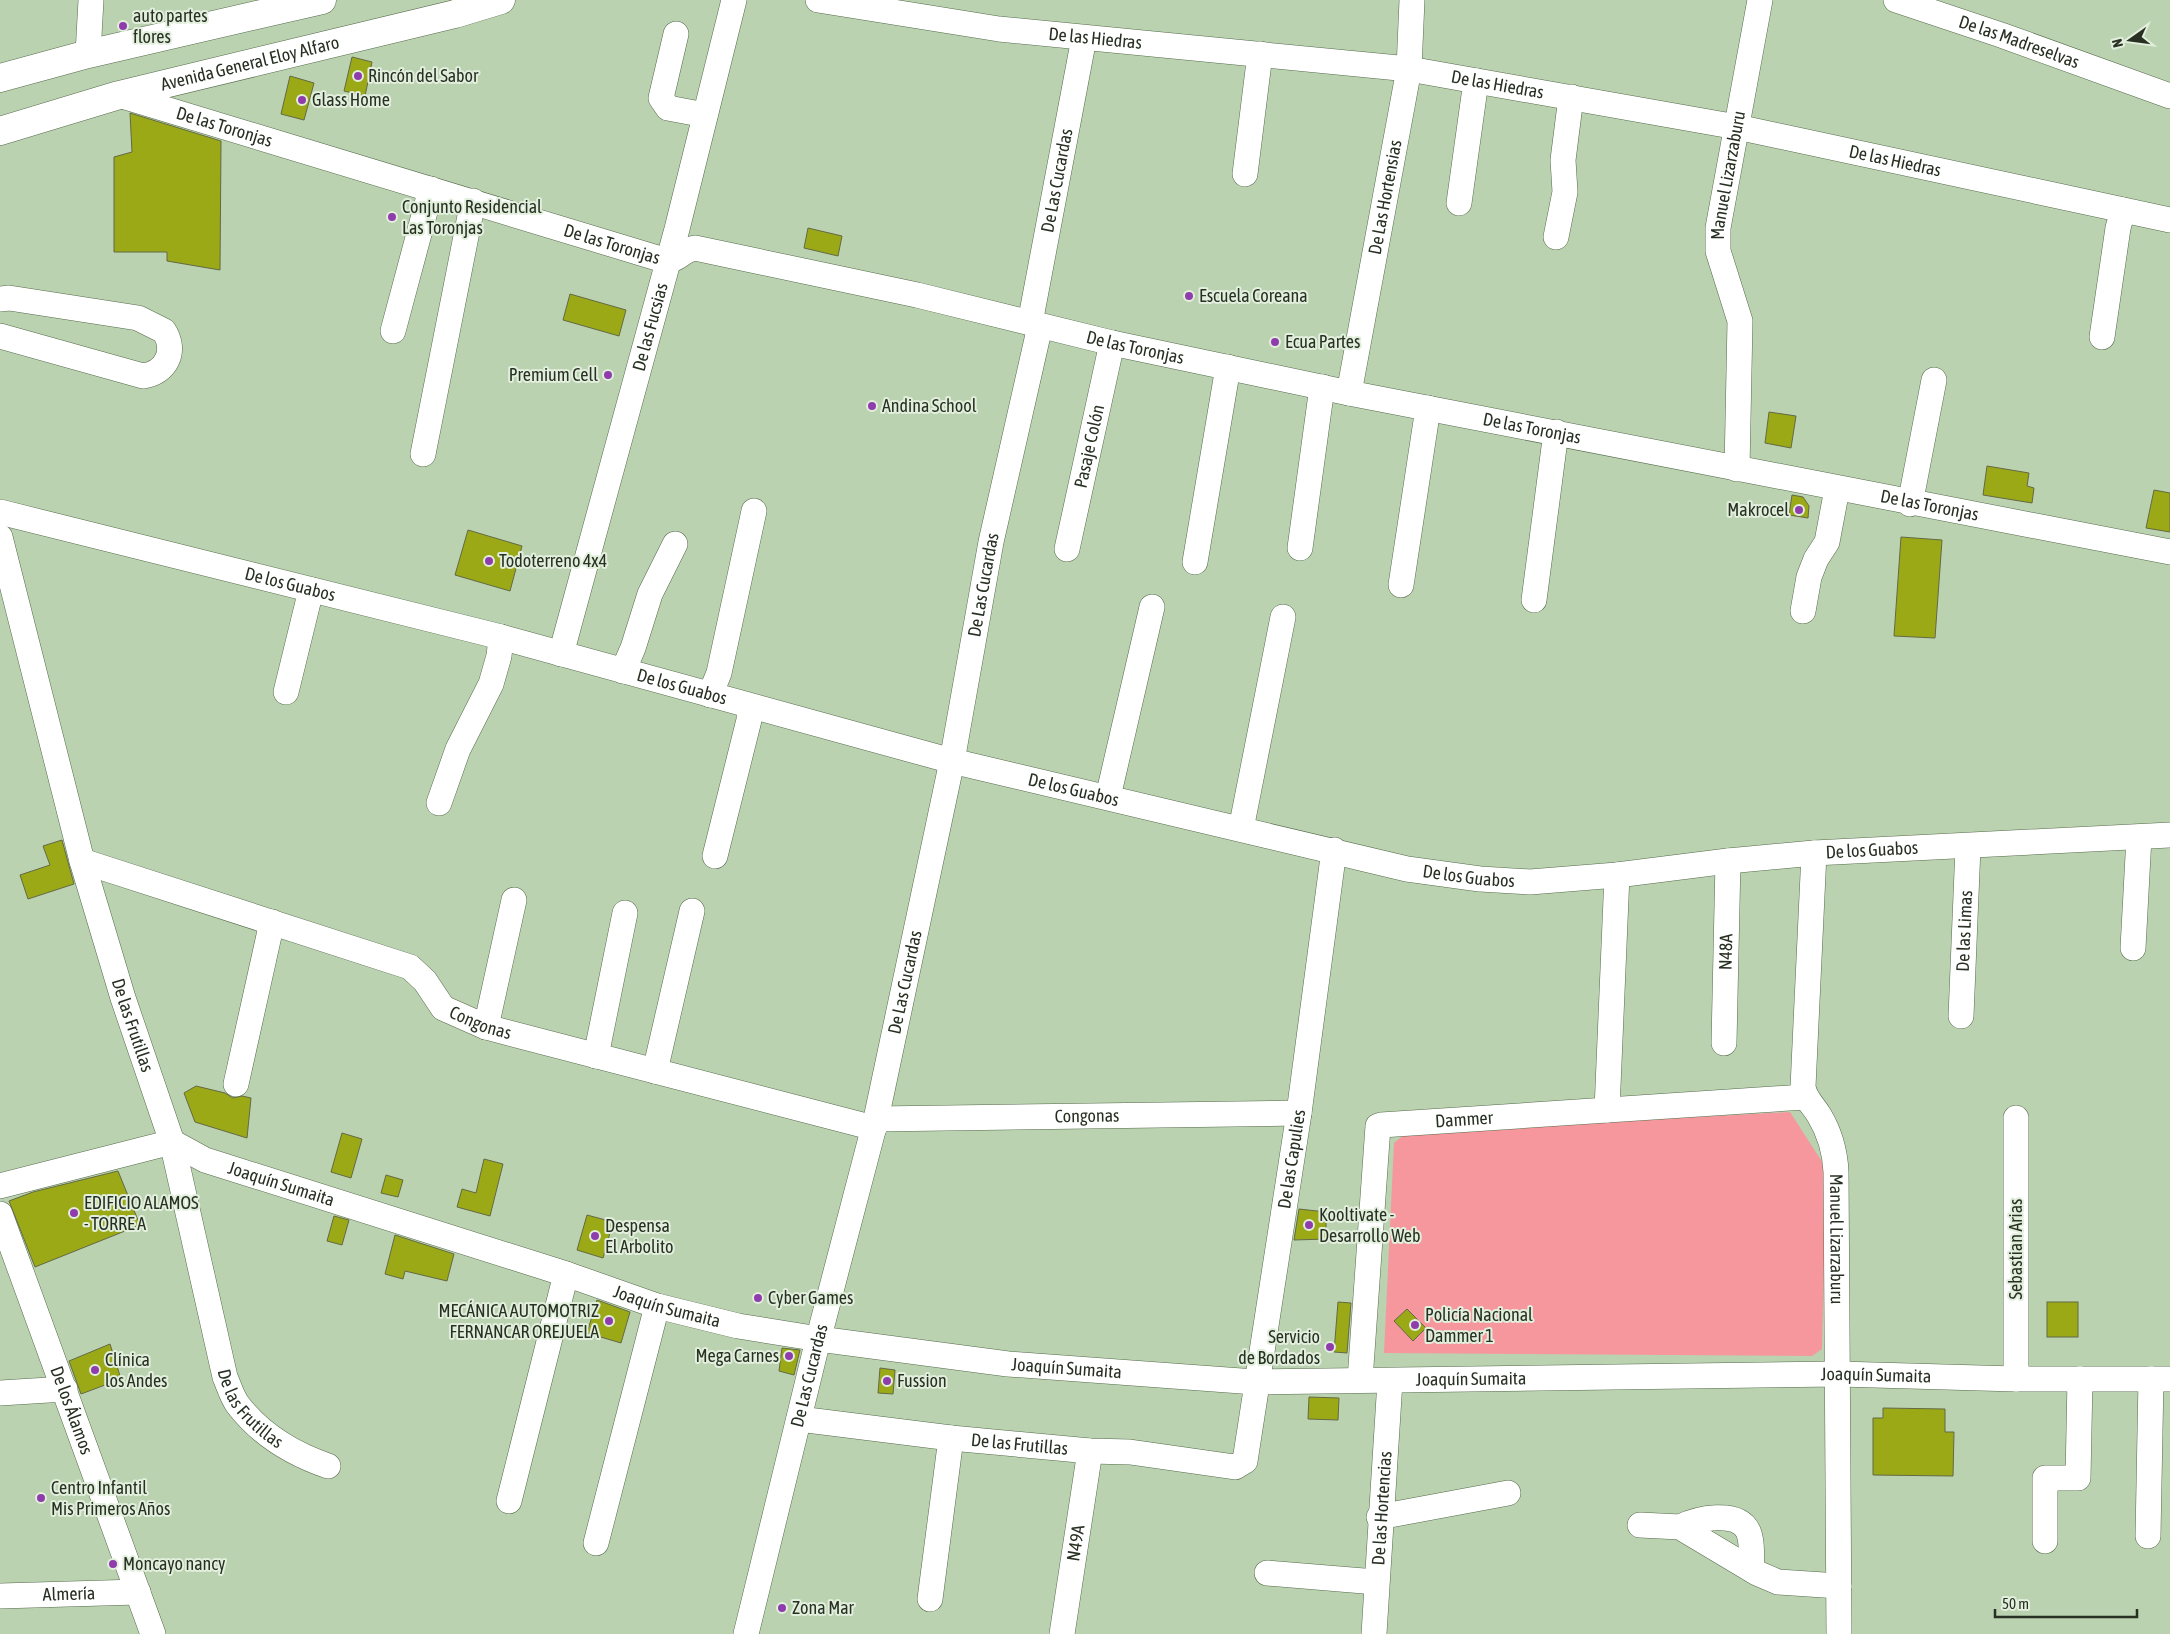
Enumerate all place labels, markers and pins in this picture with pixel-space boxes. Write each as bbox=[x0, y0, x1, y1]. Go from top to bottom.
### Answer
place label: auto partes flores bbox=[133, 5, 208, 47]
marker: auto partes flores bbox=[117, 20, 129, 32]
place label: Rincón del Sabor bbox=[368, 65, 479, 86]
marker: Rincón del Sabor bbox=[352, 70, 364, 82]
place label: Glass Home bbox=[312, 89, 390, 110]
marker: Glass Home bbox=[296, 94, 308, 106]
place label: Conjunto Residencial Las Toronjas bbox=[402, 196, 542, 238]
marker: Conjunto Residencial Las Toronjas bbox=[386, 211, 398, 223]
place label: Escuela Coreana bbox=[1199, 285, 1308, 306]
marker: Escuela Coreana bbox=[1183, 290, 1195, 302]
place label: Ecua Partes bbox=[1285, 331, 1360, 352]
marker: Ecua Partes bbox=[1269, 336, 1281, 348]
place label: Premium Cell bbox=[509, 364, 598, 385]
marker: Premium Cell bbox=[602, 369, 614, 381]
place label: Andina School bbox=[882, 395, 977, 416]
marker: Andina School bbox=[866, 400, 878, 412]
place label: Makrocel bbox=[1727, 499, 1789, 520]
marker: Makrocel bbox=[1793, 504, 1805, 516]
place label: Todoterreno 4x4 bbox=[499, 550, 607, 571]
marker: Todoterreno 4x4 bbox=[483, 555, 495, 567]
place label: EDIFICIO ALAMOS - TORRE A bbox=[84, 1192, 199, 1234]
place label: Kooltivate - Desarrollo Web bbox=[1319, 1204, 1421, 1246]
marker: EDIFICIO ALAMOS - TORRE A bbox=[68, 1207, 80, 1219]
place label: Despensa El Arbolito bbox=[605, 1215, 673, 1257]
marker: Kooltivate - Desarrollo Web bbox=[1303, 1219, 1315, 1231]
marker: Despensa El Arbolito bbox=[589, 1230, 601, 1242]
place label: Cyber Games bbox=[768, 1287, 853, 1308]
marker: Cyber Games bbox=[752, 1292, 764, 1304]
place label: MECÁNICA AUTOMOTRIZ FERNANCAR OREJUELA bbox=[438, 1300, 599, 1342]
place label: Policía Nacional Dammer 1 bbox=[1425, 1304, 1533, 1346]
marker: MECÁNICA AUTOMOTRIZ FERNANCAR OREJUELA bbox=[603, 1315, 615, 1327]
marker: Policía Nacional Dammer 1 bbox=[1409, 1319, 1421, 1331]
place label: Servicio de Bordados bbox=[1238, 1326, 1320, 1368]
marker: Servicio de Bordados bbox=[1324, 1341, 1336, 1353]
place label: Mega Carnes bbox=[696, 1345, 779, 1366]
place label: Clínica los Andes bbox=[105, 1349, 167, 1391]
marker: Mega Carnes bbox=[783, 1350, 795, 1362]
marker: Clínica los Andes bbox=[89, 1364, 101, 1376]
place label: Fussion bbox=[897, 1370, 947, 1391]
marker: Fussion bbox=[881, 1375, 893, 1387]
place label: Centro Infantil Mis Primeros Años bbox=[51, 1477, 170, 1519]
marker: Centro Infantil Mis Primeros Años bbox=[35, 1492, 47, 1504]
place label: Moncayo nancy bbox=[123, 1553, 225, 1574]
marker: Moncayo nancy bbox=[107, 1558, 119, 1570]
place label: Zona Mar bbox=[792, 1597, 855, 1618]
marker: Zona Mar bbox=[776, 1602, 788, 1614]

